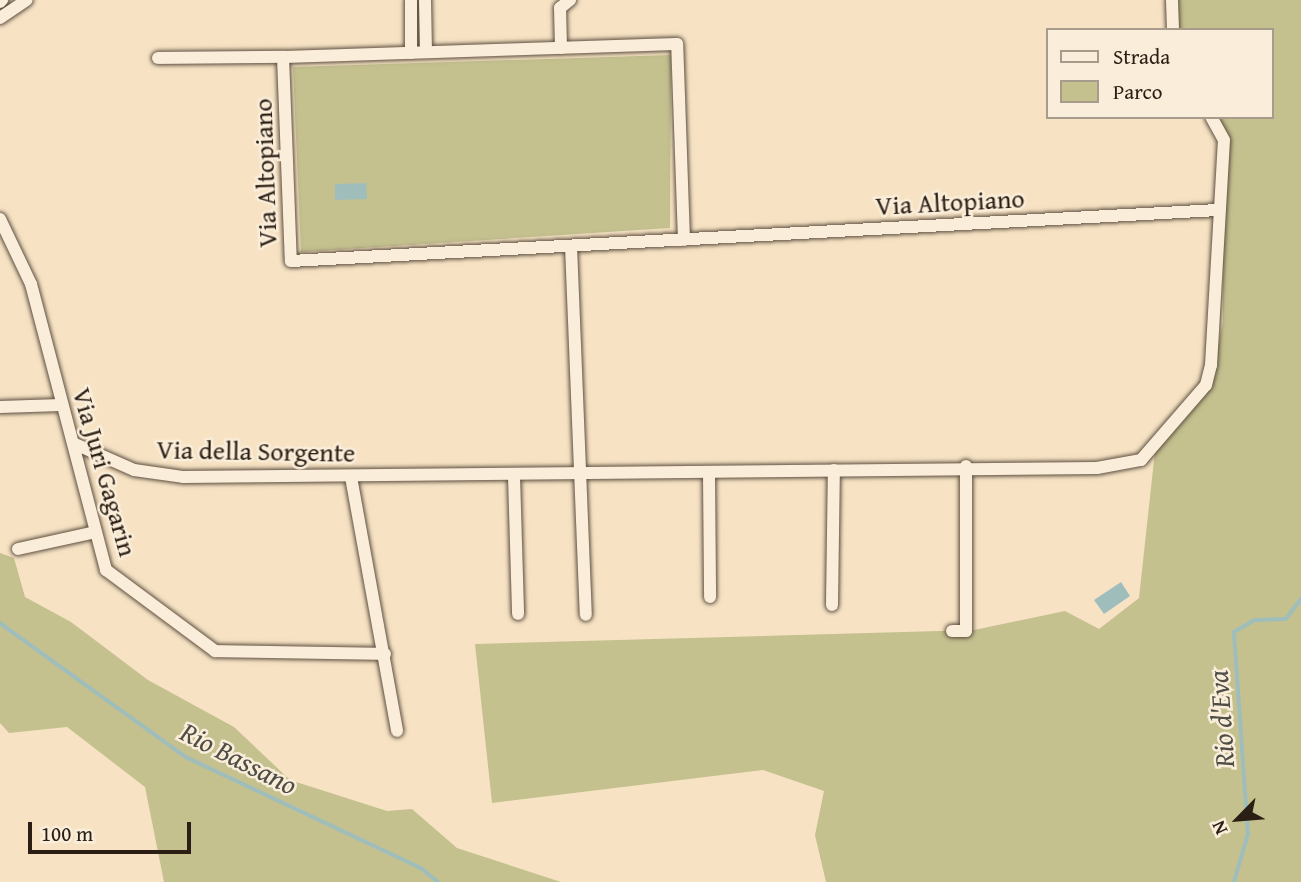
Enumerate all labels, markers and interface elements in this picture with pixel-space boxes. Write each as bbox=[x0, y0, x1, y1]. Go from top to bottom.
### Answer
legend bbox=[1046, 28, 1273, 119]
text: Strada bbox=[1113, 41, 1170, 72]
text: Parco bbox=[1113, 76, 1163, 107]
street label: Via Altopiano bbox=[247, 98, 283, 248]
street label: Via Altopiano bbox=[875, 183, 1025, 221]
street label: Via Juri Gagarin bbox=[66, 384, 144, 560]
street label: Via della Sorgente bbox=[156, 434, 356, 468]
water label: Rio d'Eva bbox=[1201, 669, 1241, 769]
water label: Rio Bassano bbox=[175, 714, 303, 802]
north arrow bbox=[1203, 784, 1273, 854]
scale bar bbox=[32, 808, 194, 852]
text: N bbox=[1204, 816, 1234, 840]
text: 100 m bbox=[41, 818, 93, 849]

